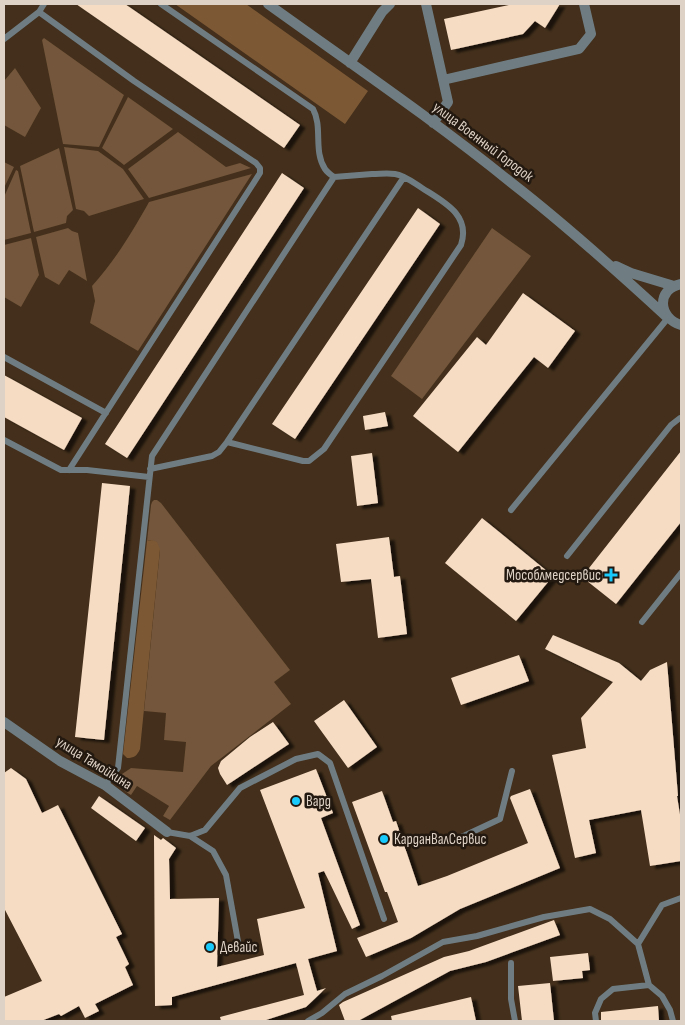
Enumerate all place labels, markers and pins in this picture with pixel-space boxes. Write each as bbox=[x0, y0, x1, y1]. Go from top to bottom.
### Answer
place label: Мособлмедсервис bbox=[506, 566, 601, 585]
marker: Мособлмедсервис bbox=[605, 569, 617, 581]
place label: Вард bbox=[306, 792, 331, 811]
marker: Вард bbox=[290, 795, 302, 807]
place label: КарданВалСервис bbox=[394, 830, 487, 849]
marker: КарданВалСервис bbox=[378, 833, 390, 845]
place label: Девайс bbox=[220, 938, 258, 957]
marker: Девайс bbox=[204, 941, 216, 953]

